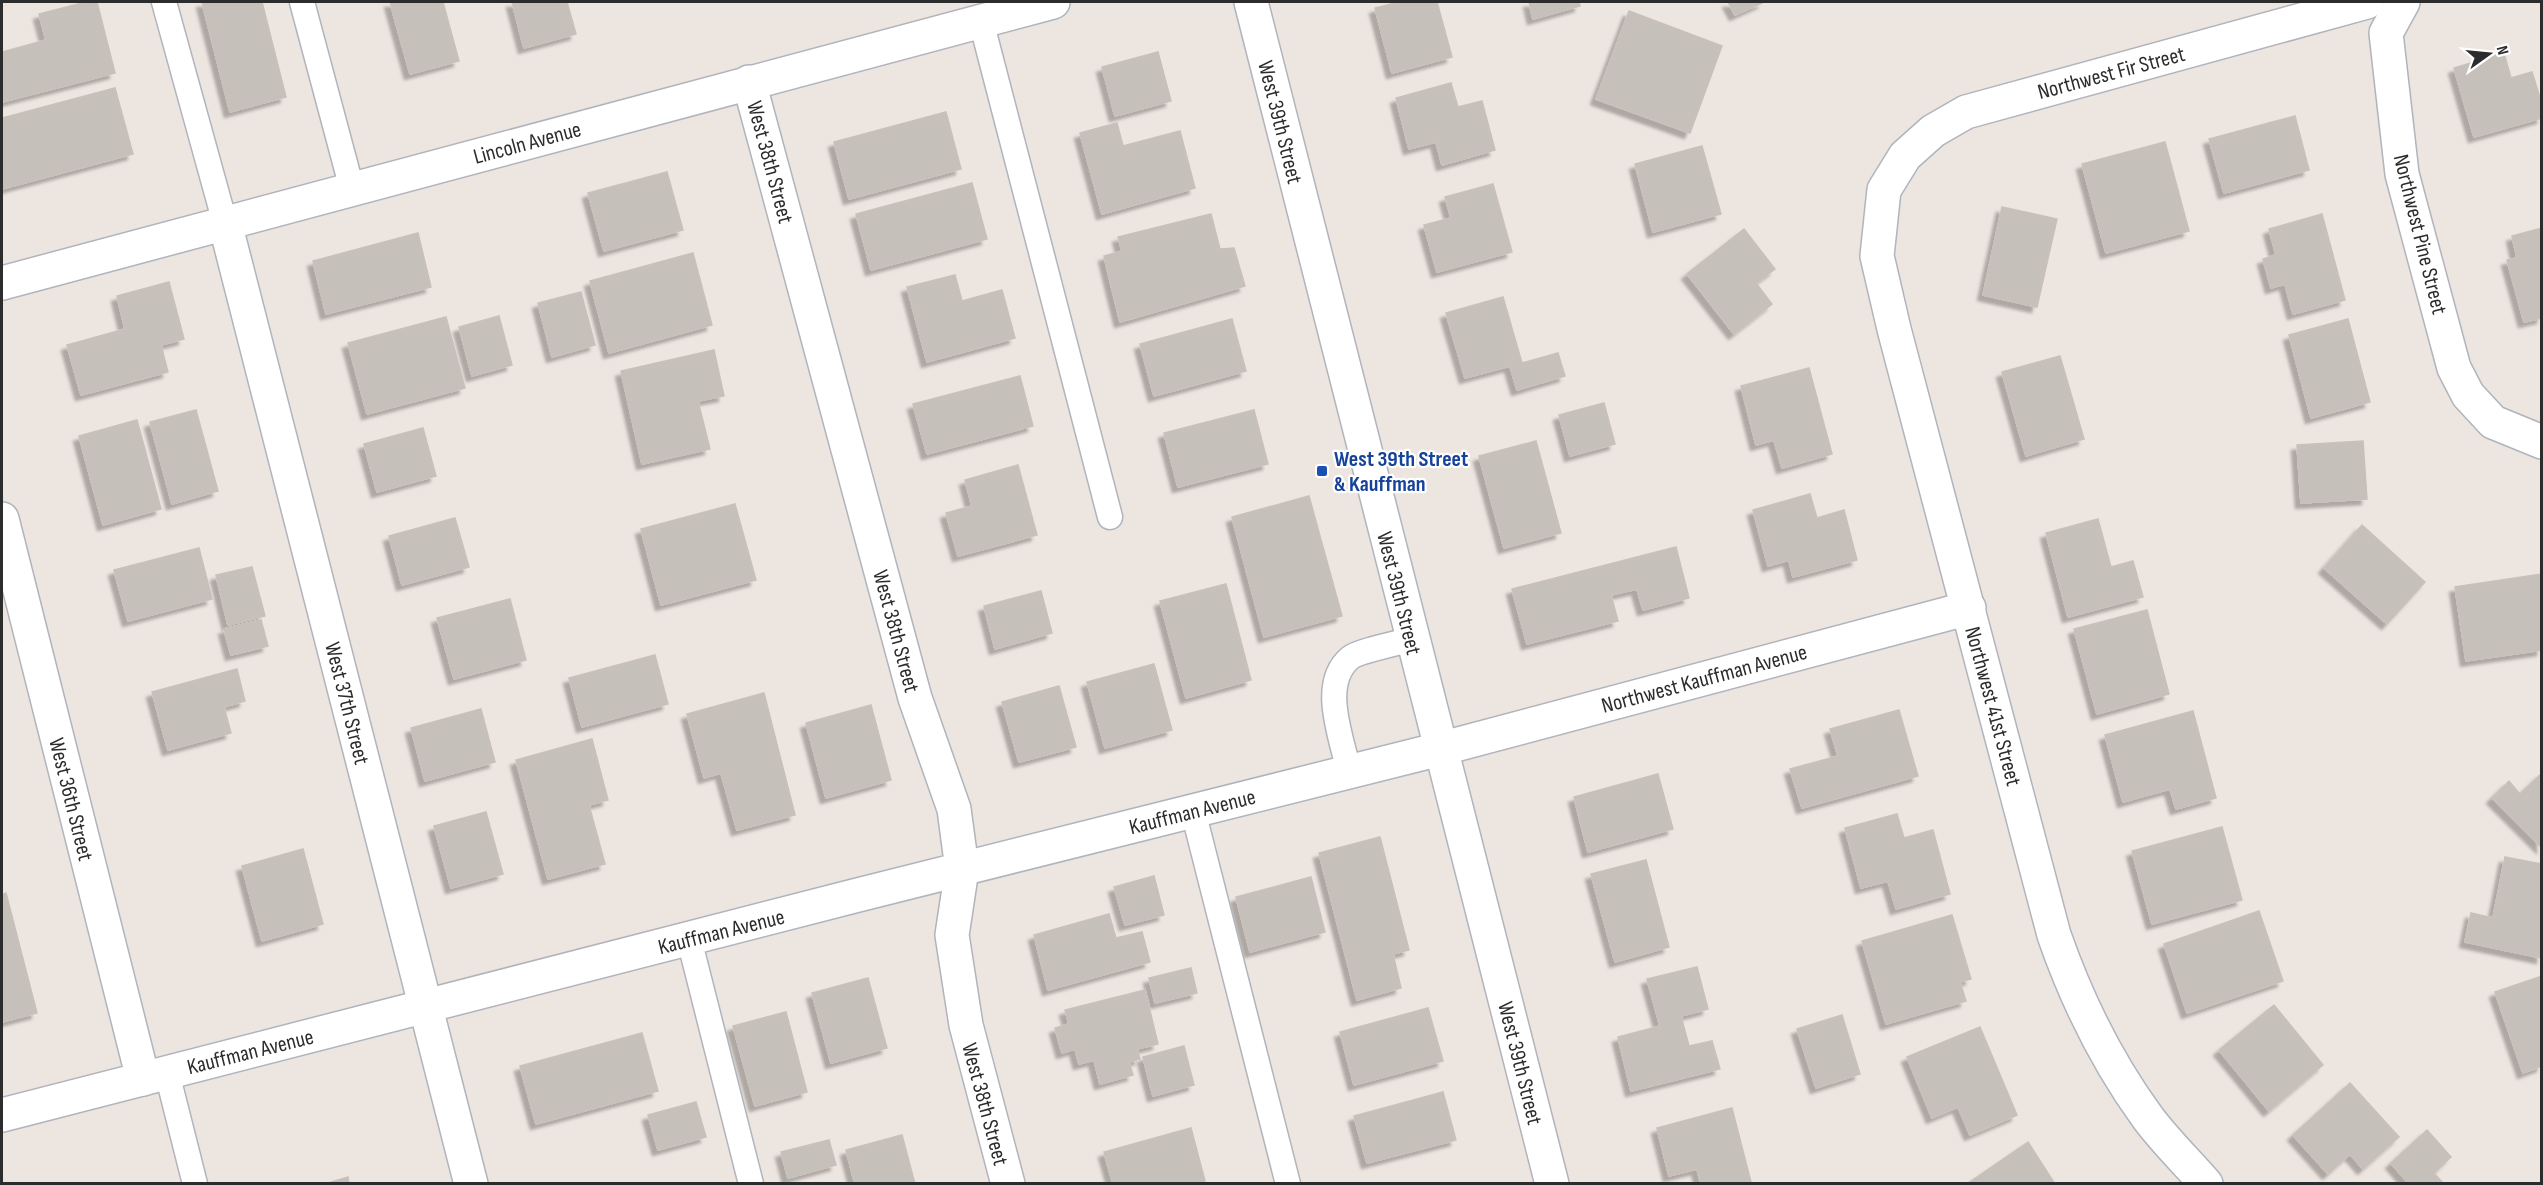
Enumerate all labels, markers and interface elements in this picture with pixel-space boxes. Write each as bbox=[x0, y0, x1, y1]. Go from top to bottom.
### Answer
north arrow bbox=[2459, 24, 2519, 84]
street label: Northwest Fir Street bbox=[2035, 41, 2188, 106]
text: N bbox=[2492, 44, 2512, 57]
street label: West 39th Street bbox=[1251, 58, 1308, 187]
street label: West 38th Street bbox=[740, 98, 799, 227]
street label: Lincoln Avenue bbox=[471, 116, 584, 171]
street label: Northwest Pine Street bbox=[2387, 152, 2453, 317]
place label: West 39th Street & Kauffman bbox=[1334, 446, 1468, 498]
marker: West 39th Street & Kauffman bbox=[1315, 464, 1329, 478]
street label: West 39th Street bbox=[1370, 529, 1427, 658]
street label: West 38th Street bbox=[866, 567, 925, 696]
street label: Northwest 41st Street bbox=[1958, 624, 2027, 789]
street label: West 37th Street bbox=[318, 639, 375, 768]
street label: Northwest Kauffman Avenue bbox=[1599, 639, 1810, 720]
street label: West 36th Street bbox=[42, 735, 99, 864]
street label: Kauffman Avenue bbox=[1126, 784, 1258, 841]
street label: Kauffman Avenue bbox=[655, 904, 787, 961]
street label: West 39th Street bbox=[1491, 999, 1548, 1128]
street label: Kauffman Avenue bbox=[184, 1024, 316, 1081]
street label: West 38th Street bbox=[955, 1040, 1014, 1169]

